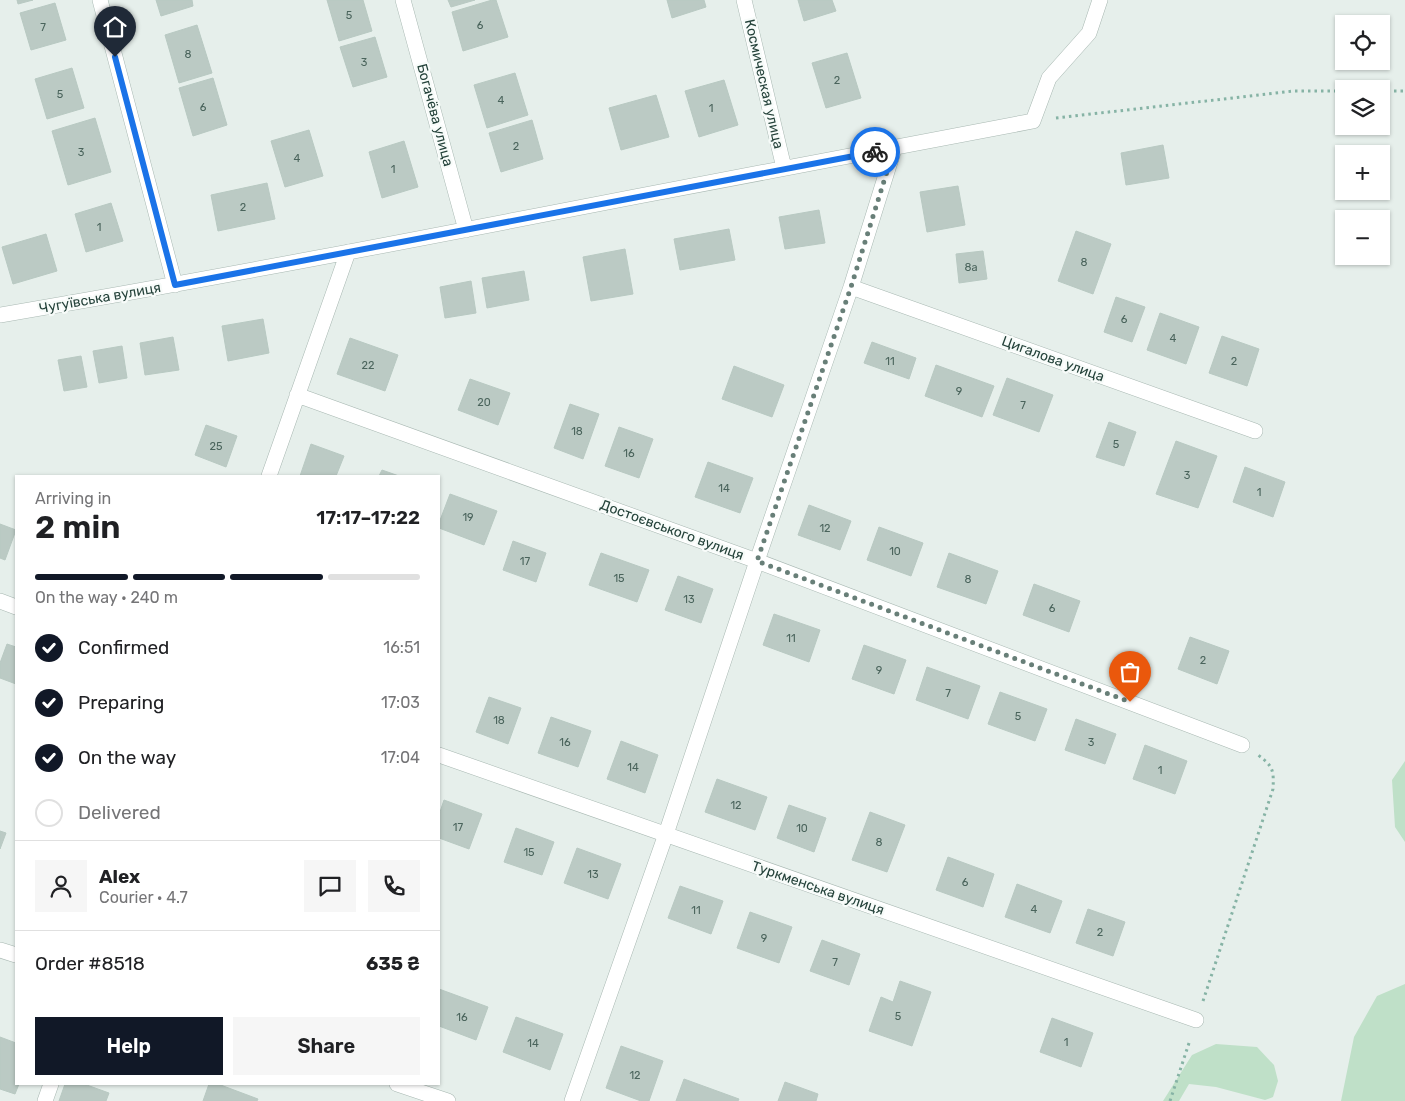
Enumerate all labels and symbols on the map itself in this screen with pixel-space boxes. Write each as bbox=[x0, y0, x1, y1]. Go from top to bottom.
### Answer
pin bbox=[94, 6, 136, 57]
house number: 5 bbox=[346, 9, 353, 22]
street label: Космическая улица bbox=[741, 18, 787, 150]
house number: 6 bbox=[477, 19, 484, 32]
house number: 7 bbox=[40, 21, 46, 34]
house number: 8 bbox=[185, 48, 192, 61]
house number: 3 bbox=[361, 56, 368, 69]
street label: Богачёва улица bbox=[413, 62, 457, 168]
house number: 2 bbox=[834, 74, 840, 87]
house number: 5 bbox=[57, 88, 64, 101]
house number: 4 bbox=[498, 94, 505, 107]
house number: 6 bbox=[200, 101, 207, 114]
house number: 1 bbox=[709, 102, 713, 115]
courier bbox=[850, 127, 900, 177]
house number: 2 bbox=[513, 140, 519, 153]
house number: 3 bbox=[78, 146, 85, 159]
house number: 4 bbox=[294, 152, 301, 165]
house number: 1 bbox=[391, 163, 395, 176]
house number: 2 bbox=[240, 201, 246, 214]
house number: 1 bbox=[97, 221, 101, 234]
house number: 8 bbox=[1081, 256, 1088, 269]
house number: 8а bbox=[964, 261, 978, 274]
street label: Чугуївська вулиця bbox=[38, 279, 162, 317]
house number: 6 bbox=[1121, 313, 1128, 326]
house number: 4 bbox=[1170, 332, 1177, 345]
street label: Цигалова улица bbox=[999, 333, 1107, 385]
house number: 11 bbox=[885, 355, 895, 368]
house number: 2 bbox=[1231, 355, 1237, 368]
house number: 22 bbox=[362, 359, 374, 372]
house number: 9 bbox=[956, 385, 962, 398]
house number: 20 bbox=[477, 396, 491, 409]
house number: 7 bbox=[1020, 399, 1026, 412]
house number: 18 bbox=[571, 425, 583, 438]
house number: 5 bbox=[1113, 438, 1120, 451]
house number: 25 bbox=[210, 440, 223, 453]
house number: 16 bbox=[623, 447, 635, 460]
house number: 3 bbox=[1184, 469, 1191, 482]
house number: 14 bbox=[718, 482, 730, 495]
house number: 1 bbox=[1257, 486, 1261, 499]
street label: Достоєвського вулиця bbox=[598, 496, 746, 564]
house number: 19 bbox=[462, 511, 474, 524]
house number: 12 bbox=[819, 522, 831, 535]
house number: 10 bbox=[889, 545, 901, 558]
house number: 17 bbox=[520, 555, 531, 568]
house number: 15 bbox=[613, 572, 625, 585]
house number: 8 bbox=[965, 573, 972, 586]
house number: 13 bbox=[683, 593, 695, 606]
house number: 6 bbox=[1049, 602, 1056, 615]
house number: 11 bbox=[786, 632, 796, 645]
pin bbox=[1109, 651, 1151, 702]
house number: 2 bbox=[1200, 654, 1206, 667]
house number: 9 bbox=[876, 664, 882, 677]
house number: 7 bbox=[945, 687, 951, 700]
house number: 5 bbox=[1015, 710, 1022, 723]
house number: 18 bbox=[493, 714, 505, 727]
house number: 16 bbox=[559, 736, 571, 749]
house number: 3 bbox=[1088, 736, 1095, 749]
house number: 14 bbox=[627, 761, 639, 774]
house number: 1 bbox=[1158, 764, 1162, 777]
house number: 12 bbox=[730, 799, 742, 812]
house number: 17 bbox=[453, 821, 464, 834]
house number: 10 bbox=[796, 822, 808, 835]
house number: 8 bbox=[876, 836, 883, 849]
house number: 15 bbox=[523, 846, 535, 859]
street label: Туркменська вулиця bbox=[750, 857, 886, 919]
house number: 13 bbox=[587, 868, 599, 881]
house number: 6 bbox=[962, 876, 969, 889]
house number: 4 bbox=[1031, 903, 1038, 916]
house number: 11 bbox=[691, 904, 701, 917]
house number: 2 bbox=[1097, 926, 1103, 939]
house number: 9 bbox=[761, 932, 767, 945]
house number: 7 bbox=[832, 956, 838, 969]
house number: 5 bbox=[895, 1010, 902, 1023]
house number: 16 bbox=[456, 1011, 468, 1024]
house number: 1 bbox=[1064, 1036, 1068, 1049]
house number: 14 bbox=[527, 1037, 539, 1050]
house number: 12 bbox=[629, 1069, 641, 1082]

